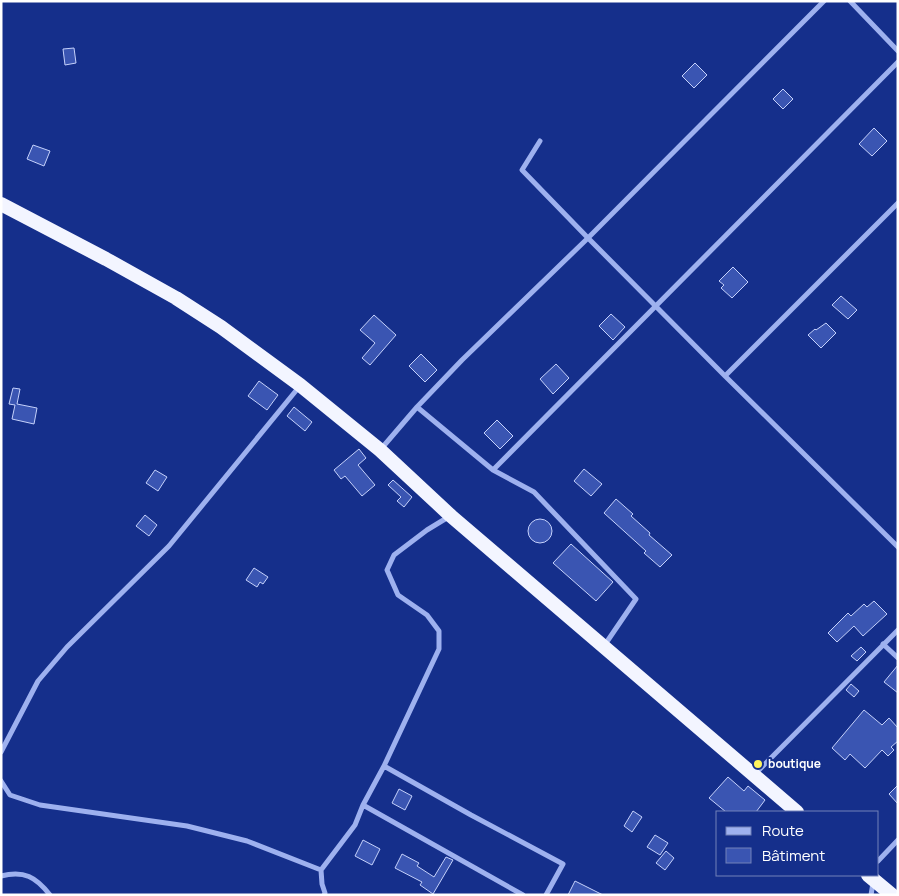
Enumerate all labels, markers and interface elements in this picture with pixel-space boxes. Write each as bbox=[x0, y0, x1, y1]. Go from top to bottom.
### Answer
place label: boutique bbox=[768, 755, 821, 772]
marker: boutique bbox=[752, 758, 764, 770]
legend bbox=[716, 811, 879, 876]
text: Route bbox=[762, 820, 804, 841]
text: Bâtiment bbox=[762, 845, 825, 866]

